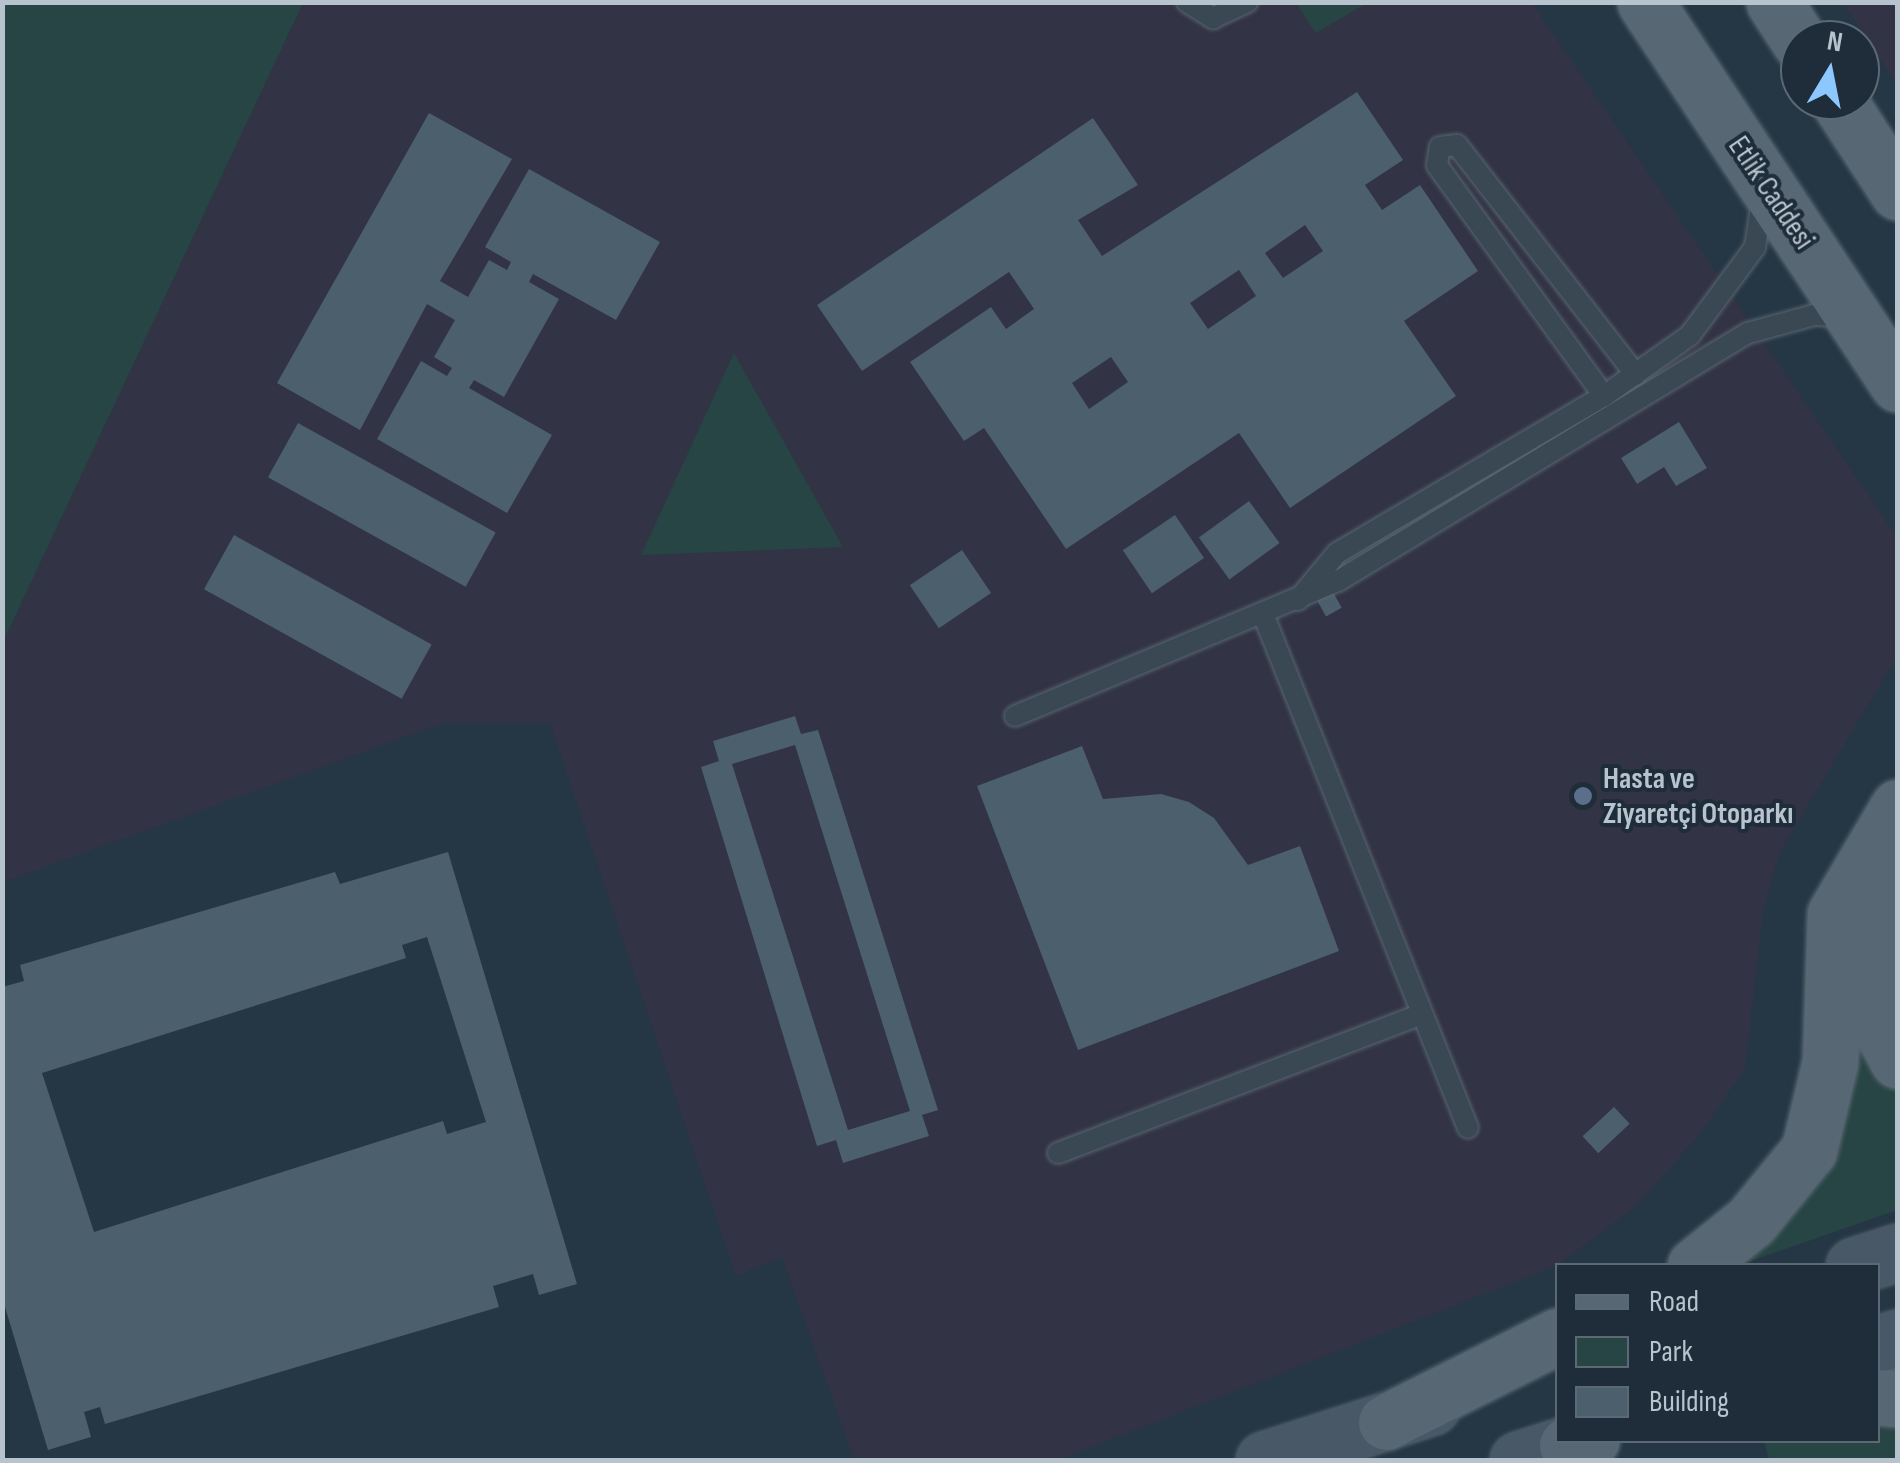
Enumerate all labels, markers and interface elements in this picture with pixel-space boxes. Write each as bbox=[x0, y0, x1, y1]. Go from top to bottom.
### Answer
north arrow bbox=[1780, 20, 1880, 120]
text: N bbox=[1825, 24, 1845, 59]
street label: Etlik Caddesi bbox=[1720, 130, 1822, 256]
place label: Hasta ve Ziyaretçi Otoparkı bbox=[1603, 761, 1793, 832]
marker: Hasta ve Ziyaretçi Otoparkı bbox=[1572, 785, 1594, 807]
legend bbox=[1555, 1263, 1880, 1443]
text: Road bbox=[1649, 1284, 1699, 1320]
text: Park bbox=[1649, 1334, 1693, 1370]
text: Building bbox=[1649, 1384, 1729, 1420]

